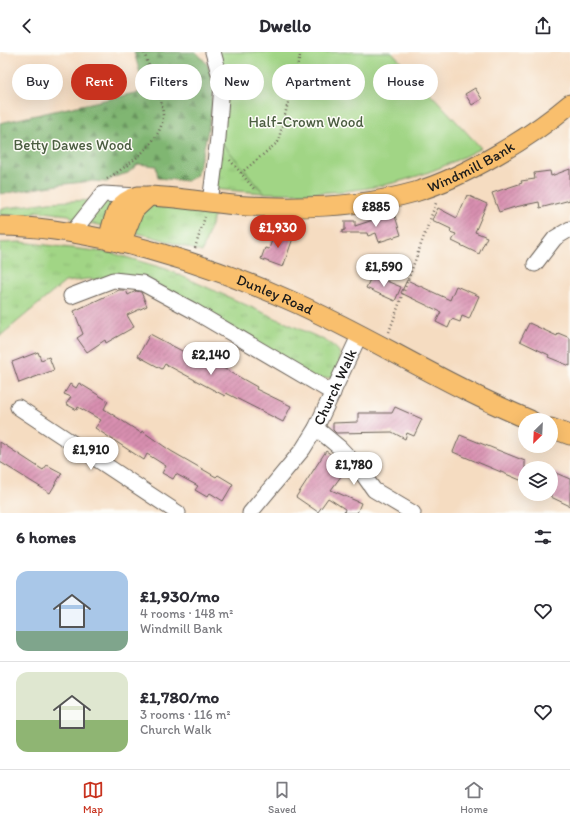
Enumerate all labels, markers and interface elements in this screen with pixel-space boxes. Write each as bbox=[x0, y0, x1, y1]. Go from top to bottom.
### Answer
icon: back bbox=[16, 15, 38, 37]
text: Dwello bbox=[259, 15, 311, 37]
icon: share bbox=[532, 15, 554, 37]
chip: Buy bbox=[12, 64, 63, 100]
chip: Rent bbox=[71, 64, 127, 100]
chip: Filters bbox=[135, 64, 202, 100]
chip: New bbox=[210, 64, 264, 100]
chip: Apartment bbox=[272, 64, 365, 100]
chip: House bbox=[373, 64, 438, 100]
park label: Half-Crown Wood bbox=[248, 113, 364, 131]
park label: Betty Dawes Wood bbox=[14, 136, 133, 154]
street label: Windmill Bank bbox=[425, 137, 518, 196]
pin: £885 bbox=[352, 194, 400, 228]
text: £885 bbox=[362, 199, 390, 214]
pin: £1,930 bbox=[245, 215, 311, 249]
text: £1,930 bbox=[259, 220, 297, 235]
pin: £1,590 bbox=[351, 254, 417, 288]
text: £1,590 bbox=[365, 259, 403, 274]
street label: Dunley Road bbox=[234, 270, 317, 319]
pin: £2,140 bbox=[178, 342, 244, 376]
street label: Church Walk bbox=[310, 346, 361, 428]
text: £2,140 bbox=[192, 347, 230, 362]
north arrow bbox=[518, 413, 558, 453]
map controls bbox=[518, 413, 558, 501]
pin: £1,910 bbox=[58, 437, 124, 471]
text: £1,910 bbox=[73, 442, 109, 457]
pin: £1,780 bbox=[321, 452, 387, 486]
text: £1,780 bbox=[335, 457, 373, 472]
button: layers bbox=[518, 461, 558, 501]
icon: filters bbox=[532, 526, 554, 548]
text: 6 homes bbox=[16, 527, 76, 547]
text: £1,930/mo bbox=[140, 586, 220, 606]
icon: home bbox=[48, 587, 96, 635]
icon: heart bbox=[532, 600, 554, 622]
text: 4 rooms · 148 m² bbox=[140, 606, 233, 621]
text: Windmill Bank bbox=[140, 621, 223, 636]
text: £1,780/mo bbox=[140, 687, 219, 707]
icon: home bbox=[48, 688, 96, 736]
icon: heart bbox=[532, 701, 554, 723]
text: 3 rooms · 116 m² bbox=[140, 707, 231, 722]
text: Church Walk bbox=[140, 722, 211, 737]
tab: Map bbox=[82, 779, 104, 816]
tab: Saved bbox=[268, 779, 296, 816]
tab: Home bbox=[460, 779, 488, 816]

